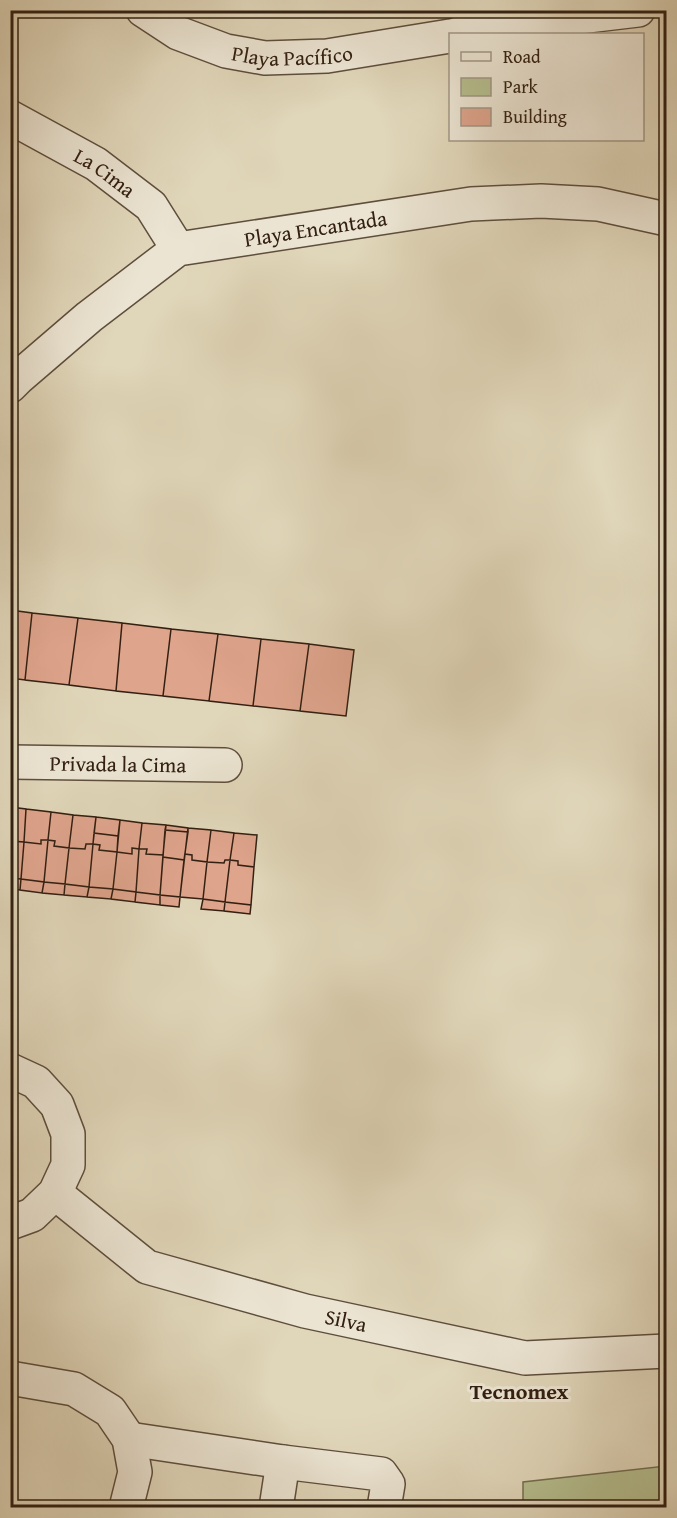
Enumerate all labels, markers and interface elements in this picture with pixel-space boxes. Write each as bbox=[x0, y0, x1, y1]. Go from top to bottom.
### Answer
legend bbox=[449, 33, 644, 141]
street label: Playa Pacífico bbox=[230, 37, 355, 74]
text: Road bbox=[503, 43, 541, 70]
text: Park bbox=[503, 73, 539, 100]
text: Building bbox=[503, 103, 567, 130]
street label: La Cima bbox=[69, 140, 142, 205]
street label: Playa Encantada bbox=[242, 202, 389, 254]
street label: Privada la Cima bbox=[50, 747, 187, 780]
street label: Silva bbox=[322, 1300, 370, 1339]
district label: Tecnomex bbox=[470, 1375, 569, 1407]

